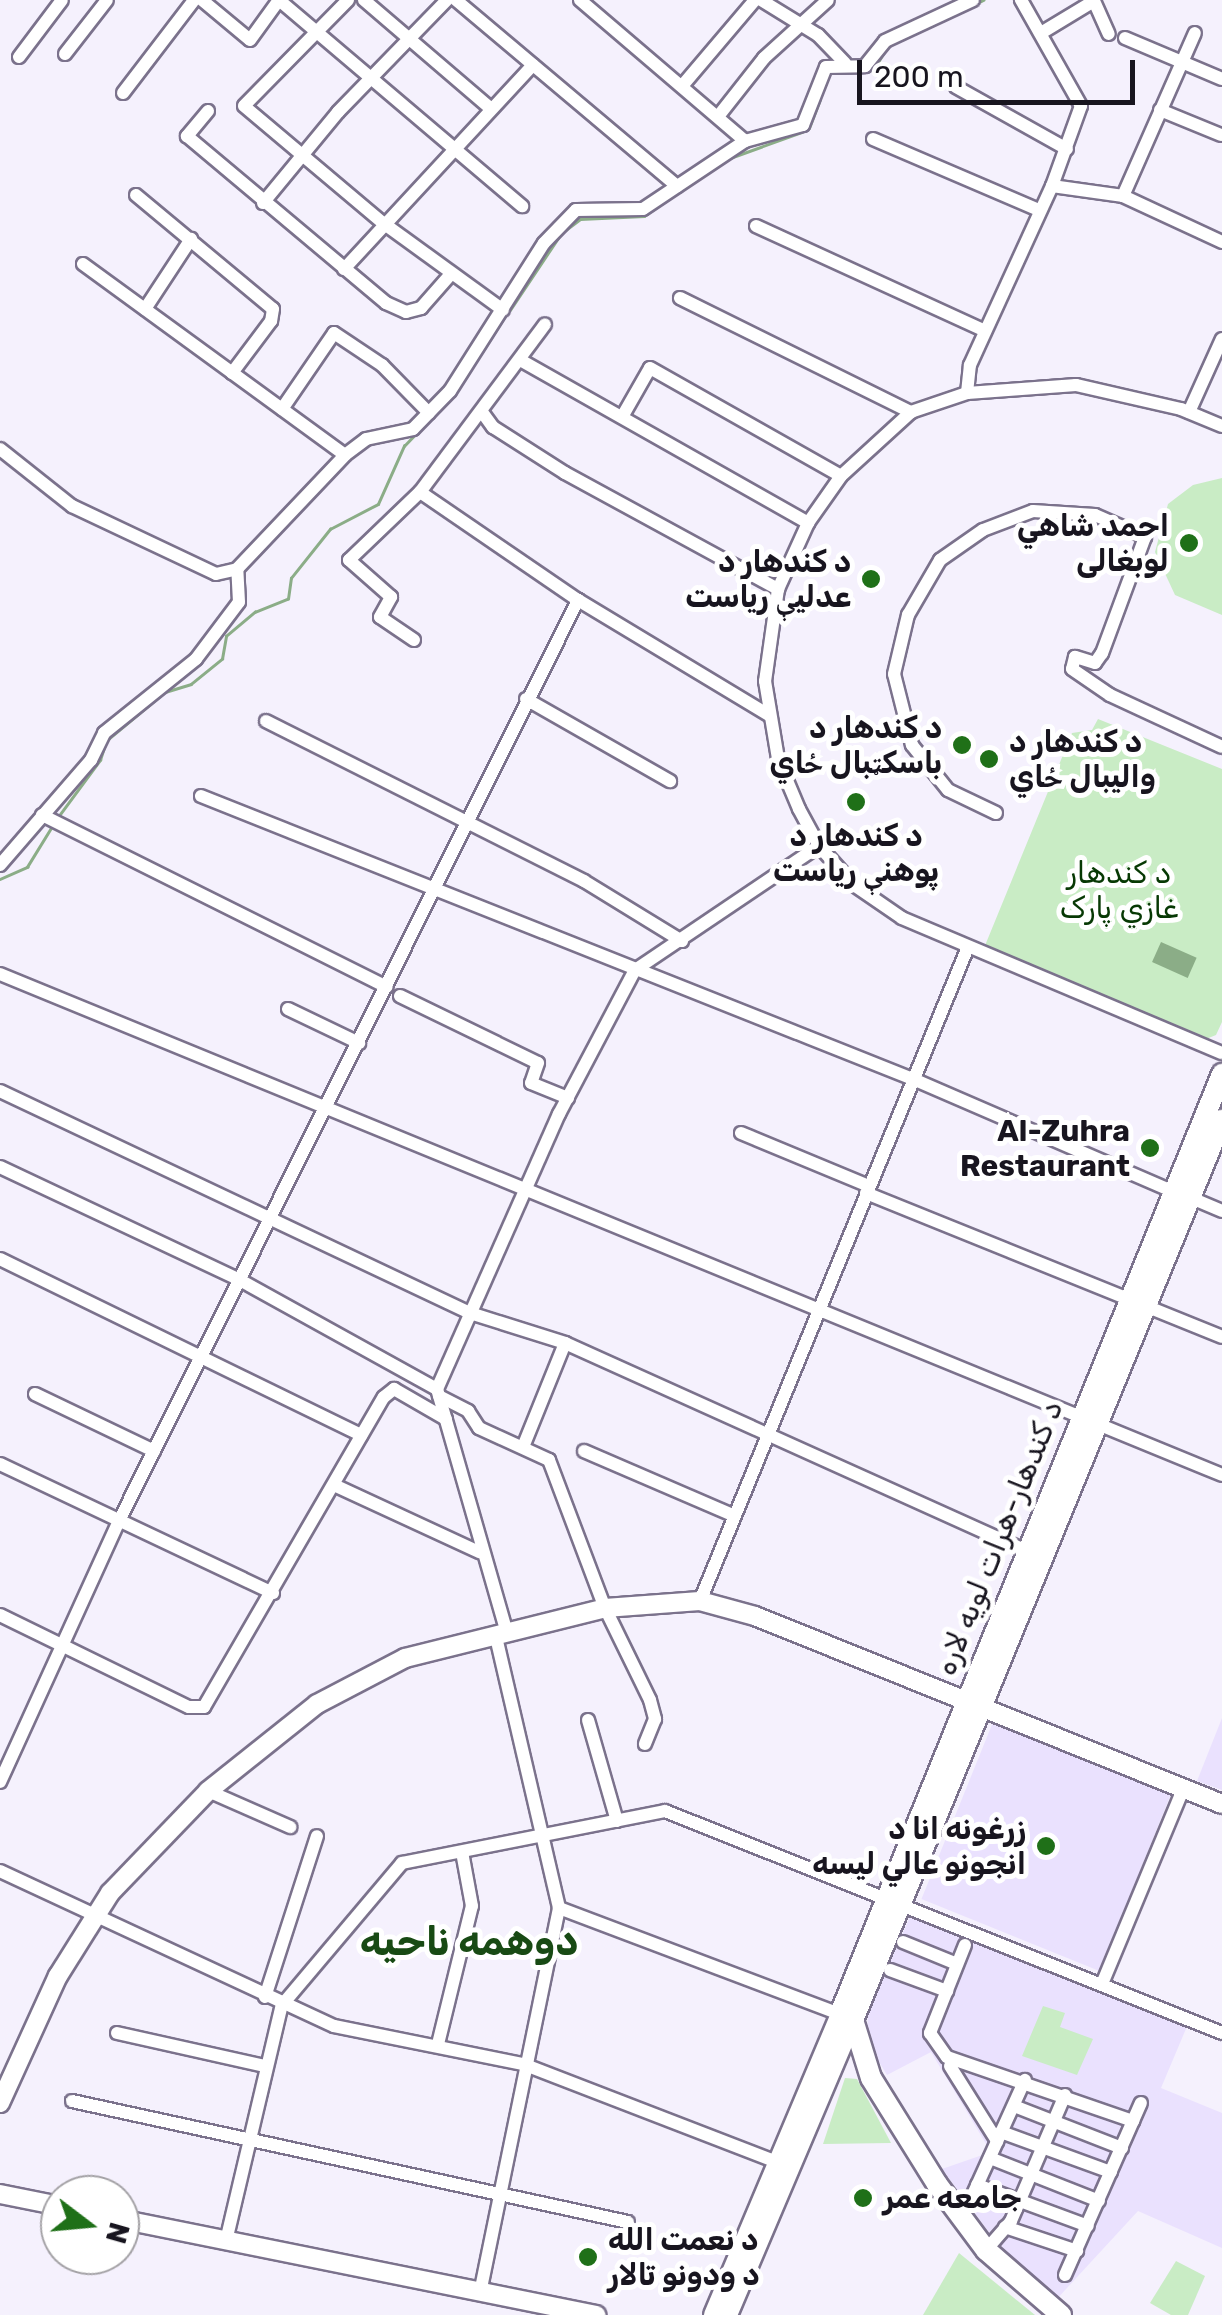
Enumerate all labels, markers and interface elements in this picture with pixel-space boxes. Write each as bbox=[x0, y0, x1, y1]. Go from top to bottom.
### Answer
scale bar bbox=[862, 40, 1140, 102]
text: 200 m bbox=[874, 59, 964, 95]
place label: احمد شاهي لوبغالی bbox=[1017, 508, 1169, 578]
marker: احمد شاهي لوبغالی bbox=[1178, 532, 1200, 554]
place label: د کندهار د عدلیې رياست bbox=[685, 544, 851, 614]
marker: د کندهار د عدلیې رياست bbox=[860, 568, 882, 590]
place label: د کندهار د باسکټبال ځاي bbox=[769, 710, 942, 780]
place label: د کندهار د واليبال ځاي bbox=[1009, 724, 1156, 794]
marker: د کندهار د باسکټبال ځاي bbox=[951, 734, 973, 756]
marker: د کندهار د واليبال ځاي bbox=[978, 748, 1000, 770]
marker: د کندهار د پوهنې رياست bbox=[845, 791, 867, 813]
place label: د کندهار د پوهنې رياست bbox=[773, 818, 939, 888]
park label: د کندهار غازي پارک bbox=[1060, 855, 1178, 926]
place label: Al-Zuhra Restaurant bbox=[960, 1113, 1130, 1184]
marker: Al-Zuhra Restaurant bbox=[1139, 1137, 1161, 1159]
street label: د کندهار-هرات لويه لاره bbox=[927, 1395, 1071, 1681]
place label: زرغونه انا د انجونو عالي لیسه bbox=[812, 1811, 1026, 1882]
marker: زرغونه انا د انجونو عالي لیسه bbox=[1035, 1835, 1057, 1857]
district label: دوهمه ناحیه bbox=[360, 1918, 578, 1966]
north arrow bbox=[40, 2175, 140, 2275]
place label: جامعه عمر bbox=[883, 2180, 1022, 2216]
marker: جامعه عمر bbox=[852, 2187, 874, 2209]
text: N bbox=[99, 2219, 136, 2247]
place label: د نعمت الله د ودونو تالار bbox=[608, 2222, 759, 2292]
marker: د نعمت الله د ودونو تالار bbox=[577, 2246, 599, 2268]

